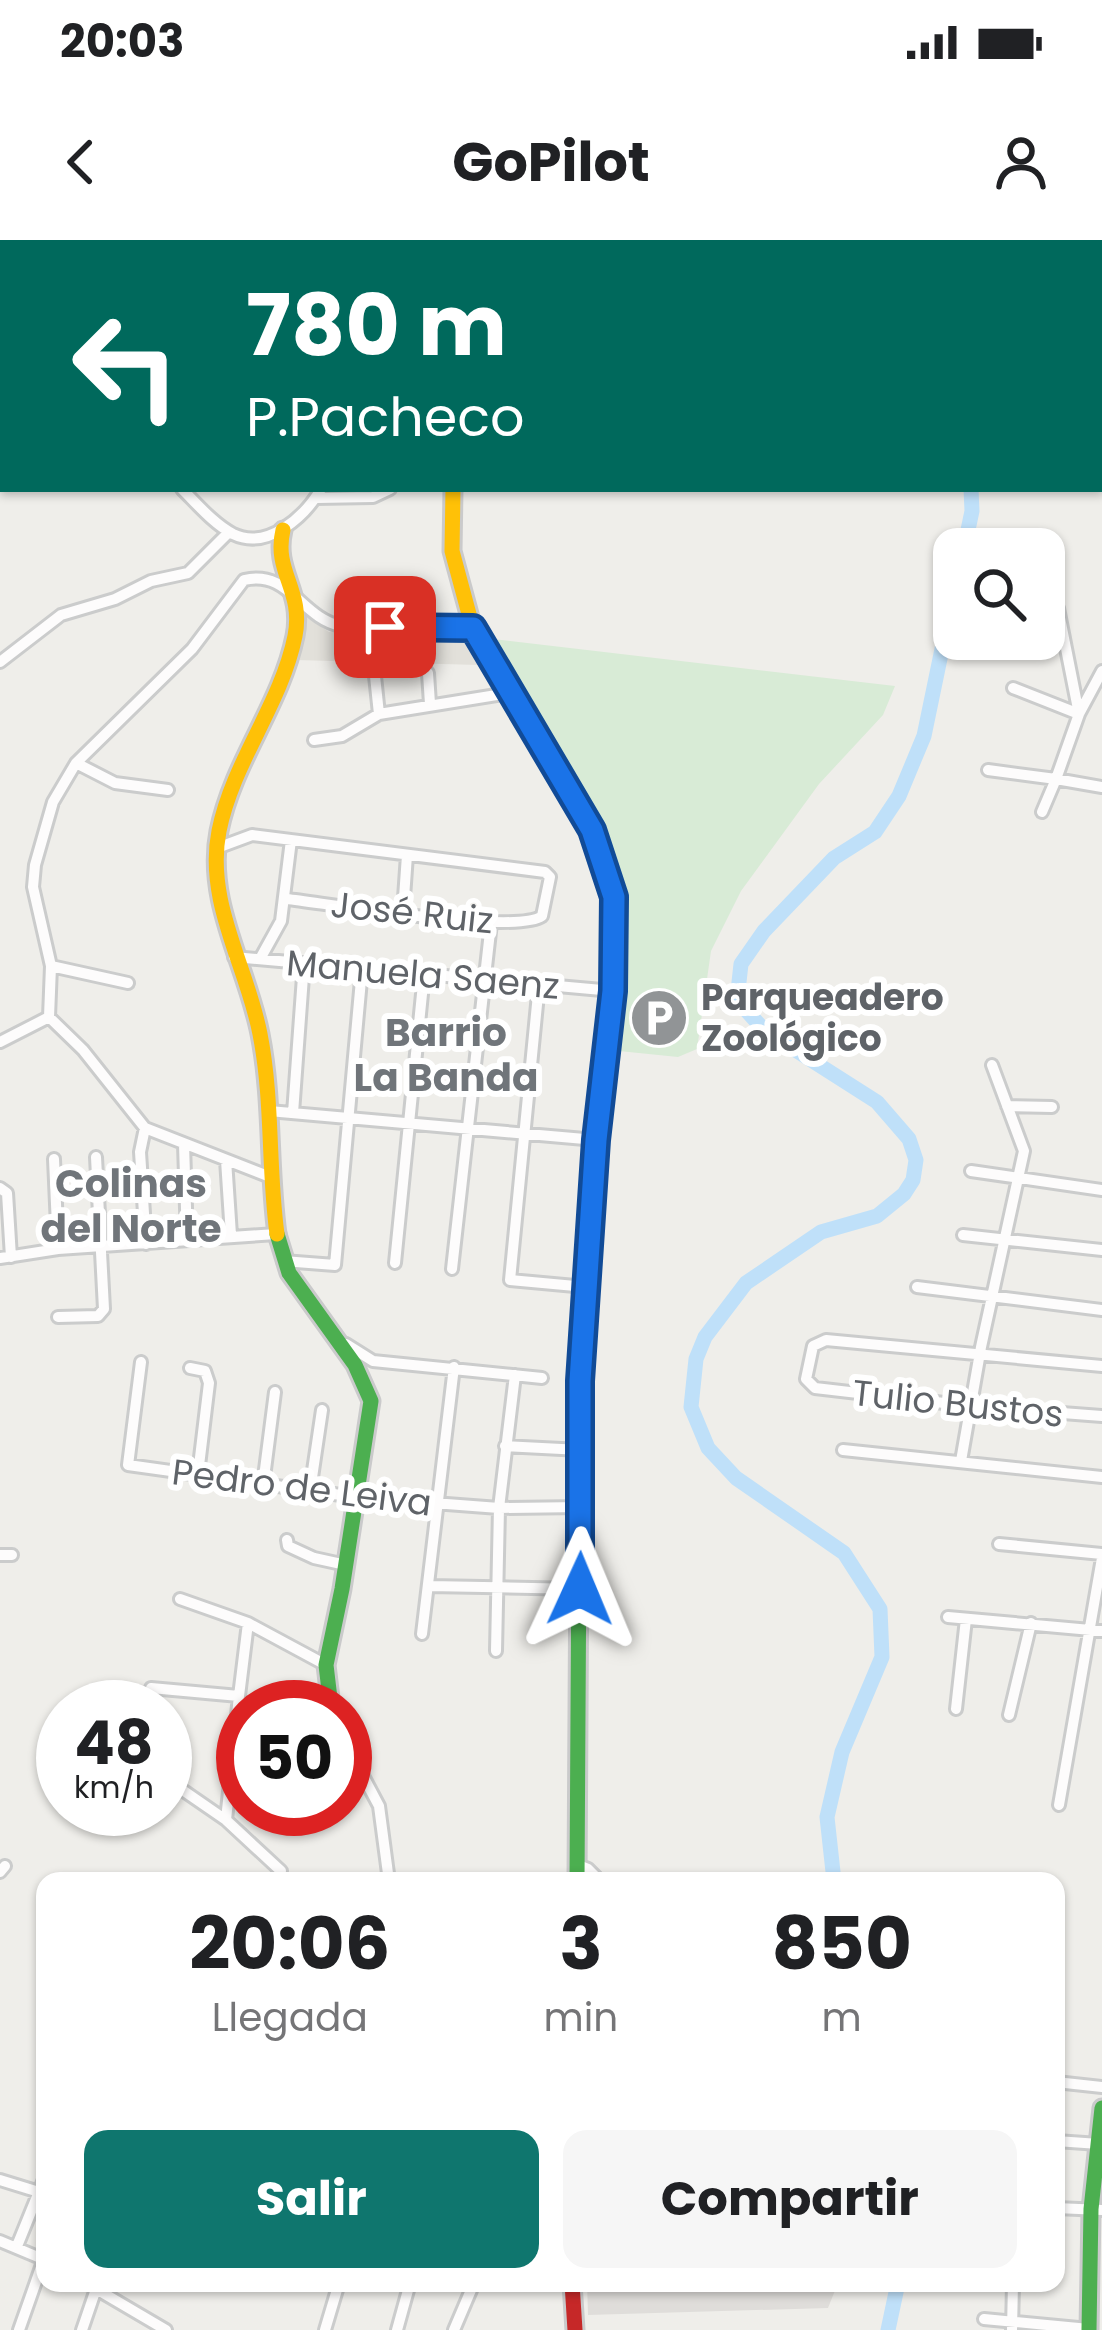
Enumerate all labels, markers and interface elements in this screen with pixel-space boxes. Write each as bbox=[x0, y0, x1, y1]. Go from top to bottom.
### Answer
text: 20:03 bbox=[60, 10, 184, 73]
text: GoPilot bbox=[452, 124, 650, 200]
icon: back bbox=[48, 129, 114, 195]
icon: person bbox=[988, 129, 1054, 195]
text: 780 m bbox=[246, 267, 507, 384]
icon: left bbox=[48, 288, 204, 444]
text: P.Pacheco bbox=[246, 379, 525, 455]
map controls bbox=[933, 528, 1065, 660]
button: search bbox=[933, 528, 1065, 660]
pin bbox=[334, 576, 436, 678]
icon: arrive bbox=[352, 594, 418, 660]
street label: José Ruiz bbox=[328, 879, 496, 946]
street label: Manuela Saenz bbox=[284, 937, 562, 1012]
place label: Parqueadero Zoológico bbox=[701, 972, 944, 1064]
parking icon: Parqueadero Zoológico bbox=[628, 987, 690, 1049]
district label: Barrio La Banda bbox=[354, 1005, 538, 1105]
district label: Colinas del Norte bbox=[41, 1156, 222, 1256]
street label: Tulio Bustos bbox=[850, 1367, 1066, 1440]
street label: Pedro de Leiva bbox=[169, 1446, 435, 1529]
position arrow bbox=[517, 1526, 643, 1652]
speed limit sign: 50 bbox=[216, 1680, 372, 1836]
text: 48 bbox=[74, 1701, 154, 1785]
text: km/h bbox=[74, 1766, 154, 1809]
text: 20:06 bbox=[189, 1893, 390, 1994]
text: 3 bbox=[559, 1893, 603, 1994]
text: 850 bbox=[771, 1893, 912, 1994]
text: Llegada bbox=[212, 1990, 368, 2045]
text: min bbox=[544, 1990, 618, 2045]
text: m bbox=[822, 1990, 862, 2045]
button: Salir bbox=[84, 2130, 539, 2268]
button: Compartir bbox=[563, 2130, 1017, 2268]

